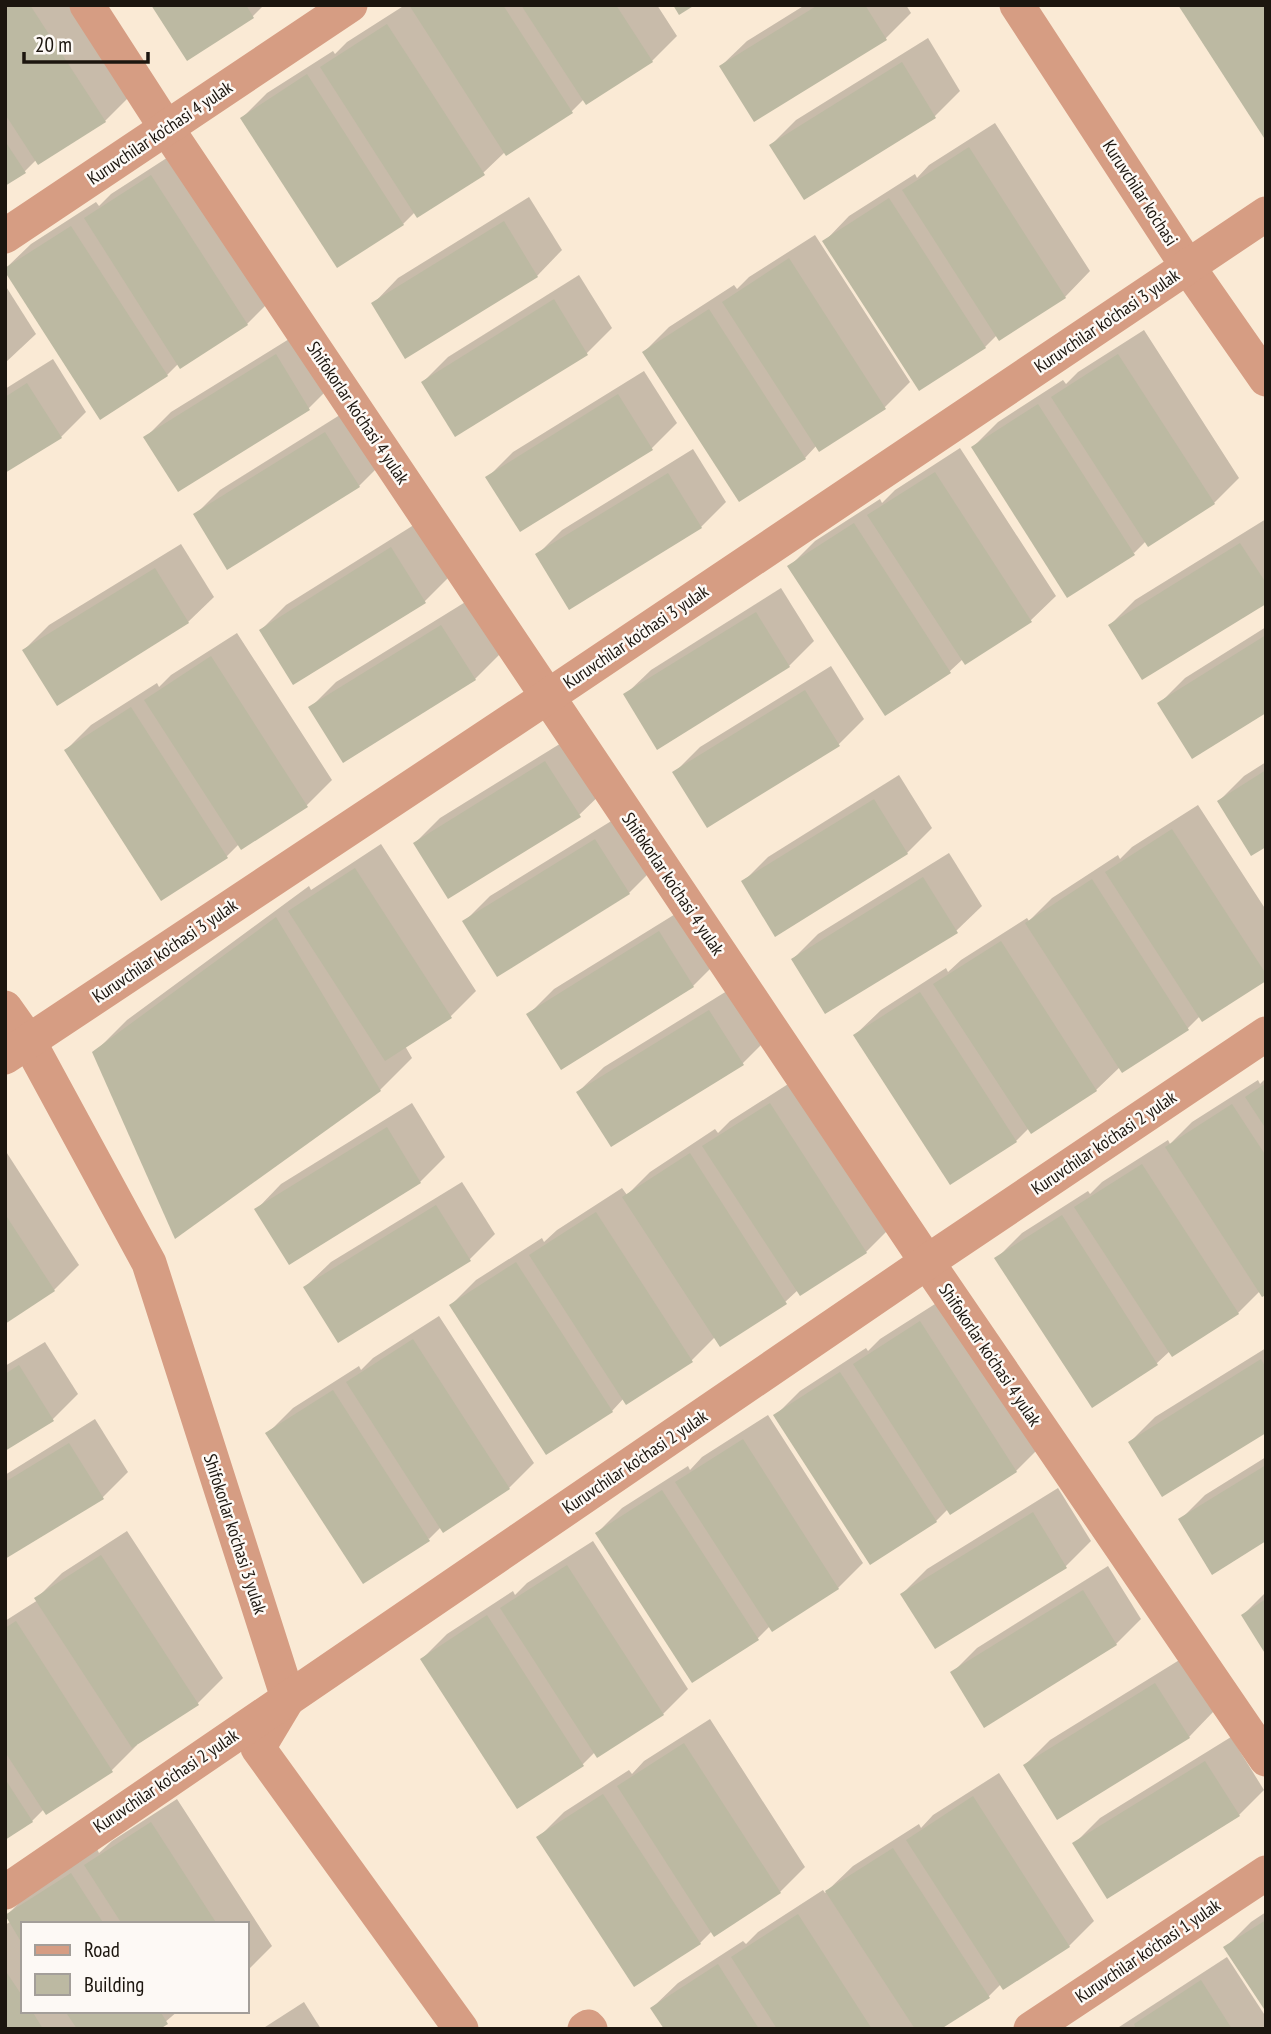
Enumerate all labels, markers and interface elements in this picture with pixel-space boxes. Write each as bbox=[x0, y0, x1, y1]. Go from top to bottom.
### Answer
scale bar bbox=[24, 21, 149, 65]
text: 20 m bbox=[35, 31, 72, 58]
street label: Kuruvchilar ko'chasi 4 yulak bbox=[83, 75, 237, 190]
street label: Kuruvchilar ko'chasi bbox=[1098, 136, 1183, 250]
street label: Kuruvchilar ko'chasi 3 yulak bbox=[1030, 263, 1184, 378]
street label: Shifokorlar ko'chasi 4 yulak bbox=[302, 337, 415, 488]
street label: Kuruvchilar ko'chasi 3 yulak bbox=[559, 579, 713, 694]
street label: Shifokorlar ko'chasi 4 yulak bbox=[617, 808, 730, 959]
street label: Kuruvchilar ko'chasi 3 yulak bbox=[88, 893, 242, 1008]
street label: Kuruvchilar ko'chasi 2 yulak bbox=[1027, 1085, 1181, 1200]
street label: Shifokorlar ko'chasi 4 yulak bbox=[934, 1279, 1047, 1430]
street label: Kuruvchilar ko'chasi 2 yulak bbox=[558, 1404, 712, 1519]
street label: Shifokorlar ko'chasi 3 yulak bbox=[199, 1451, 272, 1617]
street label: Kuruvchilar ko'chasi 2 yulak bbox=[89, 1723, 243, 1838]
street label: Kuruvchilar ko'chasi 1 yulak bbox=[1071, 1893, 1225, 2008]
legend bbox=[21, 1922, 248, 2013]
text: Road bbox=[84, 1936, 120, 1963]
text: Building bbox=[84, 1971, 144, 1998]

